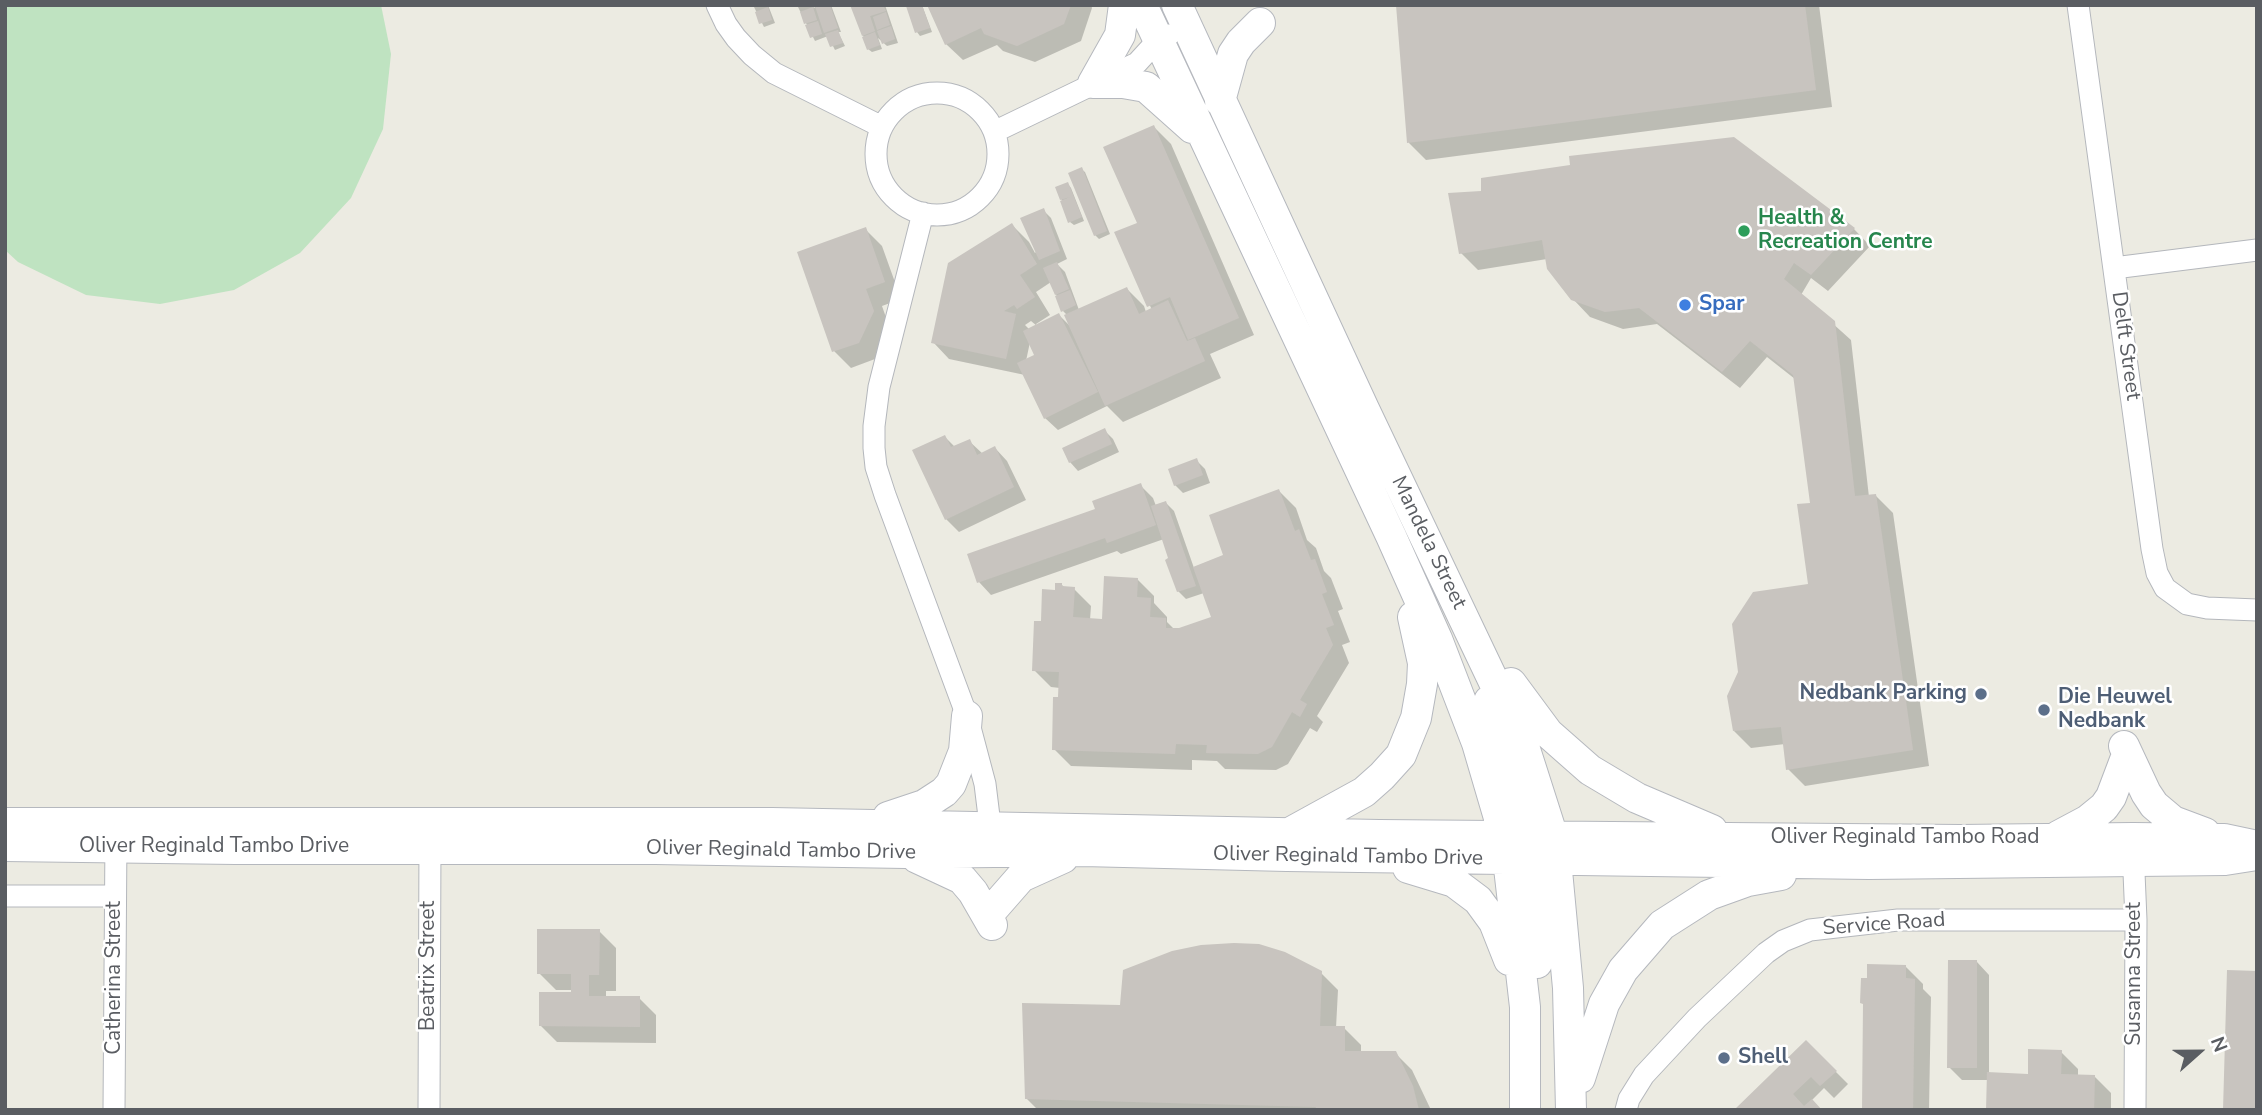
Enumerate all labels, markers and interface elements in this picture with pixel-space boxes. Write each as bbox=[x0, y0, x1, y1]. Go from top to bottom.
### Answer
place label: Health & Recreation Centre bbox=[1758, 206, 1933, 256]
marker: Health & Recreation Centre bbox=[1736, 223, 1752, 239]
street label: Delft Street bbox=[2105, 290, 2145, 402]
place label: Spar bbox=[1699, 292, 1745, 318]
marker: Spar bbox=[1677, 297, 1693, 313]
street label: Mandela Street bbox=[1385, 473, 1471, 613]
place label: Nedbank Parking bbox=[1800, 681, 1967, 707]
place label: Die Heuwel Nedbank bbox=[2058, 685, 2172, 735]
marker: Nedbank Parking bbox=[1973, 686, 1989, 702]
marker: Die Heuwel Nedbank bbox=[2036, 702, 2052, 718]
street label: Oliver Reginald Tambo Road bbox=[1770, 825, 2040, 851]
street label: Oliver Reginald Tambo Drive bbox=[79, 834, 349, 860]
street label: Oliver Reginald Tambo Drive bbox=[646, 836, 916, 866]
street label: Oliver Reginald Tambo Drive bbox=[1213, 842, 1483, 872]
street label: Catherina Street bbox=[102, 901, 128, 1055]
street label: Beatrix Street bbox=[416, 901, 442, 1031]
street label: Susanna Street bbox=[2122, 902, 2148, 1046]
street label: Service Road bbox=[1822, 908, 1946, 942]
north arrow bbox=[2164, 1017, 2234, 1087]
text: N bbox=[2204, 1033, 2233, 1056]
place label: Shell bbox=[1738, 1045, 1788, 1071]
marker: Shell bbox=[1716, 1050, 1732, 1066]

